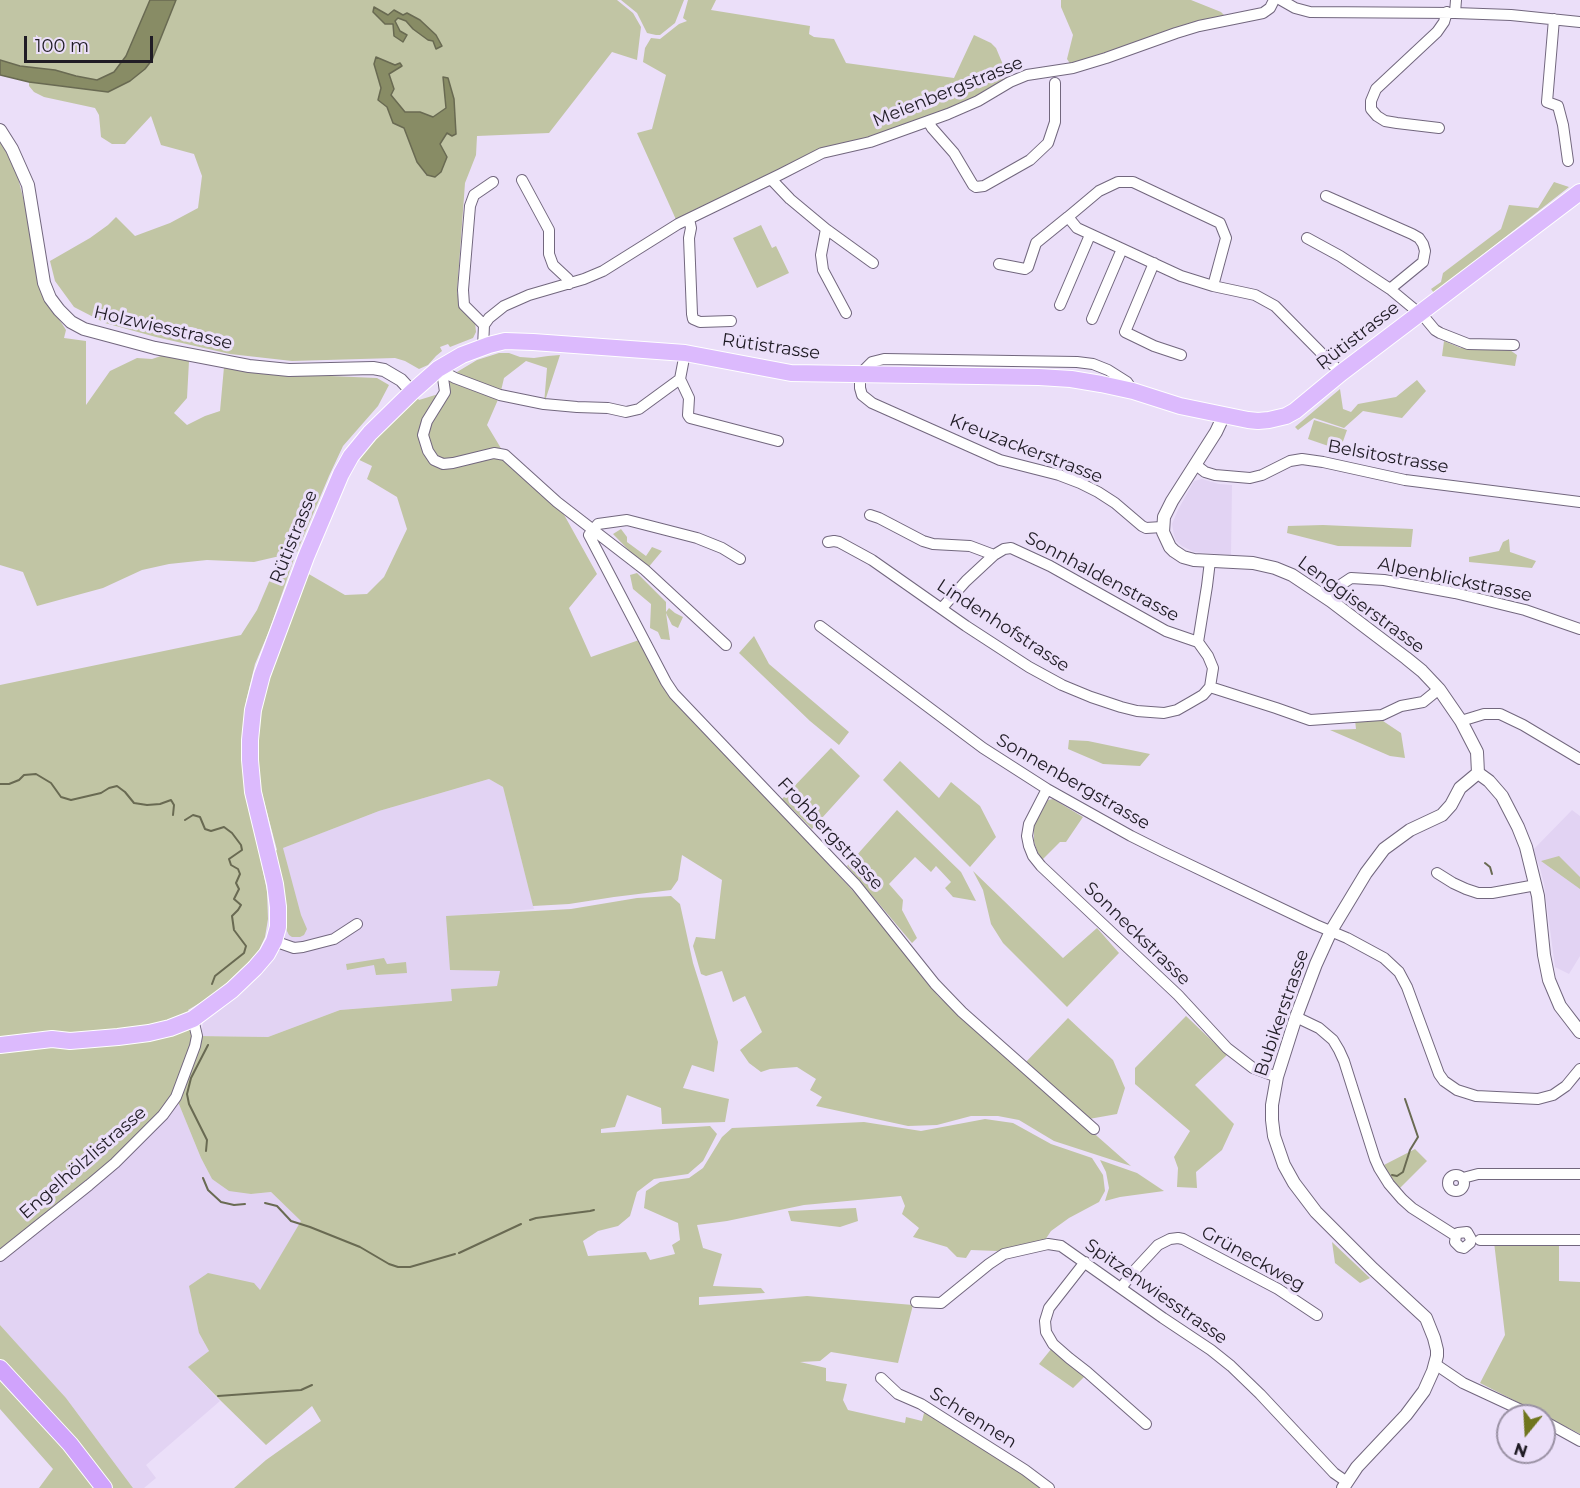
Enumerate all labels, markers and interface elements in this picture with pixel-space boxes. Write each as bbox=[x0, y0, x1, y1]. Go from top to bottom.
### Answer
scale bar bbox=[27, 24, 156, 62]
text: 100 m bbox=[35, 35, 89, 57]
street label: Meienbergstrasse bbox=[870, 52, 1026, 132]
street label: Rütistrasse bbox=[1312, 297, 1404, 375]
street label: Holzwiesstrasse bbox=[92, 302, 234, 354]
street label: Rütistrasse bbox=[721, 329, 821, 365]
street label: Kreuzackerstrasse bbox=[946, 410, 1106, 488]
street label: Belsitostrasse bbox=[1326, 436, 1450, 478]
street label: Rütistrasse bbox=[265, 487, 323, 587]
street label: Sonnhaldenstrasse bbox=[1021, 527, 1183, 627]
street label: Lenggiserstrasse bbox=[1293, 552, 1429, 658]
street label: Alpenblickstrasse bbox=[1376, 553, 1534, 607]
street label: Lindenhofstrasse bbox=[933, 575, 1073, 677]
street label: Sonnenbergstrasse bbox=[992, 729, 1154, 835]
street label: Frohbergstrasse bbox=[772, 773, 888, 895]
street label: Sonneckstrasse bbox=[1079, 878, 1195, 990]
street label: Bubikerstrasse bbox=[1250, 947, 1314, 1079]
street label: Engelhölzlistrasse bbox=[15, 1102, 151, 1224]
street label: Grüneckweg bbox=[1197, 1222, 1309, 1296]
street label: Spitzenwiesstrasse bbox=[1081, 1235, 1231, 1349]
street label: Schrennen bbox=[926, 1383, 1020, 1453]
north arrow bbox=[1496, 1404, 1556, 1464]
text: N bbox=[1512, 1439, 1530, 1461]

